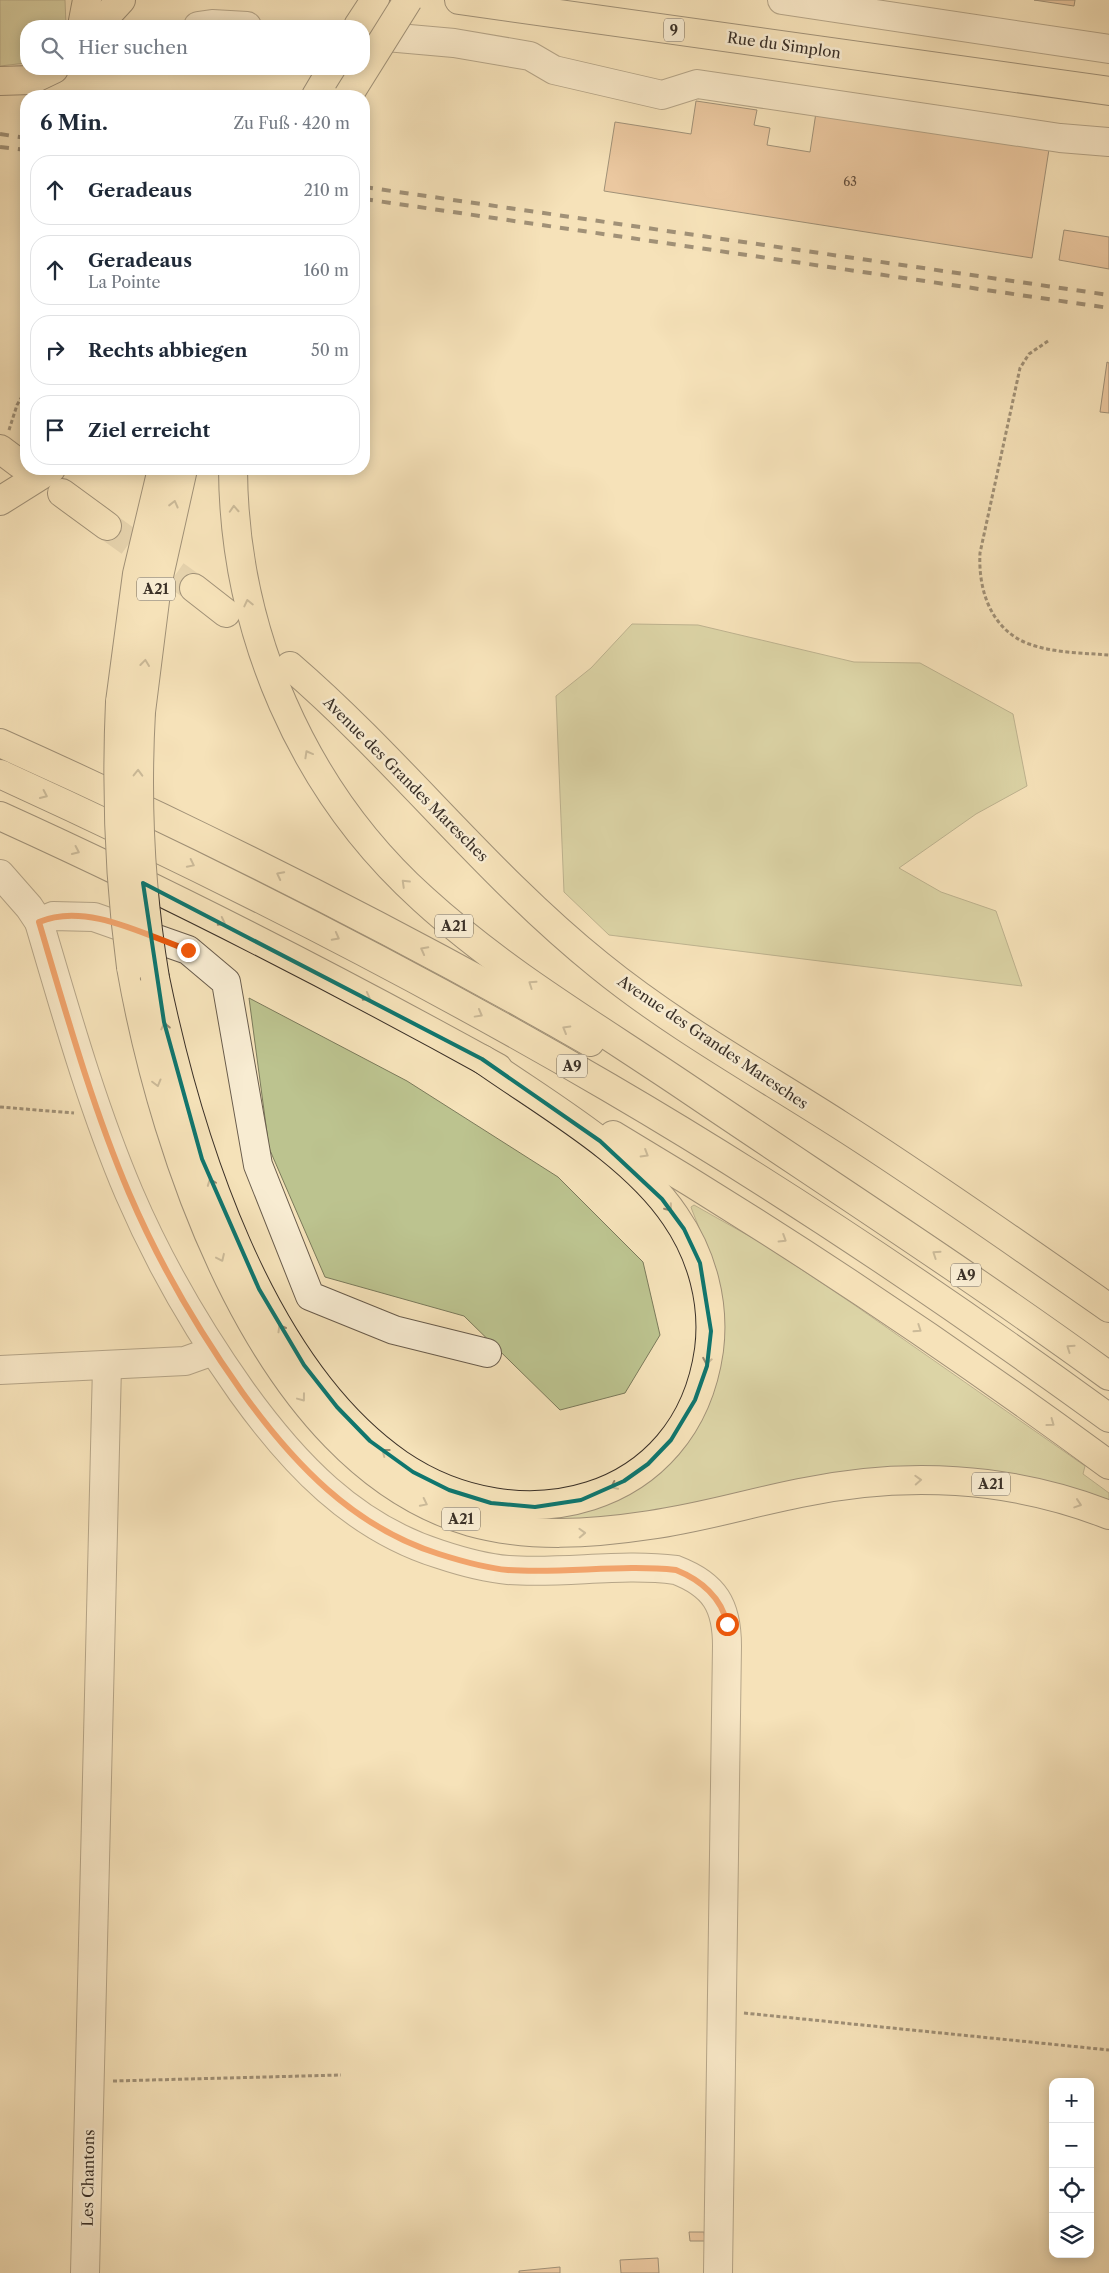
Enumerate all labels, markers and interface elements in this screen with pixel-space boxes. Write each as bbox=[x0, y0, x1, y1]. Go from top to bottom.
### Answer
road number: 9 bbox=[664, 18, 684, 42]
search box bbox=[20, 20, 370, 75]
street label: Rue du Simplon bbox=[726, 28, 843, 62]
icon: search bbox=[38, 34, 66, 62]
text: Hier suchen bbox=[78, 36, 188, 59]
text: 6 Min. bbox=[40, 110, 108, 135]
text: Zu Fuß · 420 m bbox=[233, 113, 350, 133]
house number: 63 bbox=[843, 174, 857, 189]
icon: ahead bbox=[41, 176, 69, 204]
text: Geradeaus bbox=[88, 179, 192, 202]
text: 210 m bbox=[304, 180, 349, 200]
text: Geradeaus bbox=[88, 249, 192, 272]
icon: ahead bbox=[41, 256, 69, 284]
text: 160 m bbox=[304, 260, 349, 280]
text: La Pointe bbox=[88, 272, 160, 292]
icon: right bbox=[41, 336, 69, 364]
text: Rechts abbiegen bbox=[88, 339, 248, 362]
text: 50 m bbox=[311, 340, 349, 360]
icon: arrive bbox=[41, 416, 69, 444]
text: Ziel erreicht bbox=[88, 419, 210, 442]
one-way arrow bbox=[169, 500, 179, 508]
one-way arrow bbox=[229, 505, 240, 513]
road number: A21 bbox=[137, 578, 175, 600]
one-way arrow bbox=[243, 599, 254, 608]
one-way arrow bbox=[140, 659, 150, 668]
street label: Avenue des Grandes Maresches bbox=[319, 692, 492, 865]
one-way arrow bbox=[304, 750, 314, 759]
one-way arrow bbox=[133, 769, 144, 777]
one-way arrow bbox=[39, 788, 48, 799]
one-way arrow bbox=[71, 845, 80, 855]
one-way arrow bbox=[186, 858, 195, 868]
one-way arrow bbox=[276, 871, 285, 881]
one-way arrow bbox=[402, 880, 411, 889]
road number: A21 bbox=[435, 914, 473, 938]
one-way arrow bbox=[217, 916, 226, 926]
one-way arrow bbox=[331, 931, 340, 941]
route end bbox=[177, 939, 200, 962]
one-way arrow bbox=[420, 946, 429, 956]
street label: Avenue des Grandes Maresches bbox=[613, 971, 812, 1113]
one-way arrow bbox=[528, 981, 538, 990]
one-way arrow bbox=[361, 990, 370, 1000]
one-way arrow bbox=[474, 1008, 483, 1018]
one-way arrow bbox=[160, 1022, 171, 1031]
one-way arrow bbox=[562, 1025, 571, 1035]
road number: A9 bbox=[557, 1054, 587, 1078]
one-way arrow bbox=[151, 1078, 161, 1086]
one-way arrow bbox=[639, 1147, 648, 1157]
one-way arrow bbox=[207, 1178, 218, 1187]
one-way arrow bbox=[664, 1202, 673, 1211]
one-way arrow bbox=[777, 1233, 786, 1243]
one-way arrow bbox=[933, 1251, 942, 1261]
one-way arrow bbox=[215, 1253, 225, 1262]
road number: A9 bbox=[951, 1264, 981, 1286]
one-way arrow bbox=[913, 1323, 922, 1332]
one-way arrow bbox=[278, 1325, 288, 1334]
one-way arrow bbox=[1066, 1345, 1075, 1354]
one-way arrow bbox=[703, 1356, 713, 1365]
one-way arrow bbox=[296, 1392, 305, 1402]
one-way arrow bbox=[1045, 1417, 1055, 1426]
one-way arrow bbox=[382, 1450, 391, 1458]
road number: A21 bbox=[972, 1472, 1010, 1496]
one-way arrow bbox=[915, 1474, 923, 1485]
one-way arrow bbox=[610, 1480, 619, 1490]
one-way arrow bbox=[419, 1497, 428, 1507]
one-way arrow bbox=[1073, 1498, 1082, 1508]
road number: A21 bbox=[442, 1508, 480, 1530]
one-way arrow bbox=[578, 1527, 586, 1538]
route start bbox=[716, 1613, 739, 1636]
map controls bbox=[1049, 2078, 1094, 2258]
button: + bbox=[1049, 2078, 1094, 2123]
button: − bbox=[1049, 2123, 1094, 2168]
street label: Les Chantons bbox=[78, 2129, 98, 2227]
button: locate bbox=[1049, 2168, 1094, 2213]
button: layers bbox=[1049, 2213, 1094, 2258]

